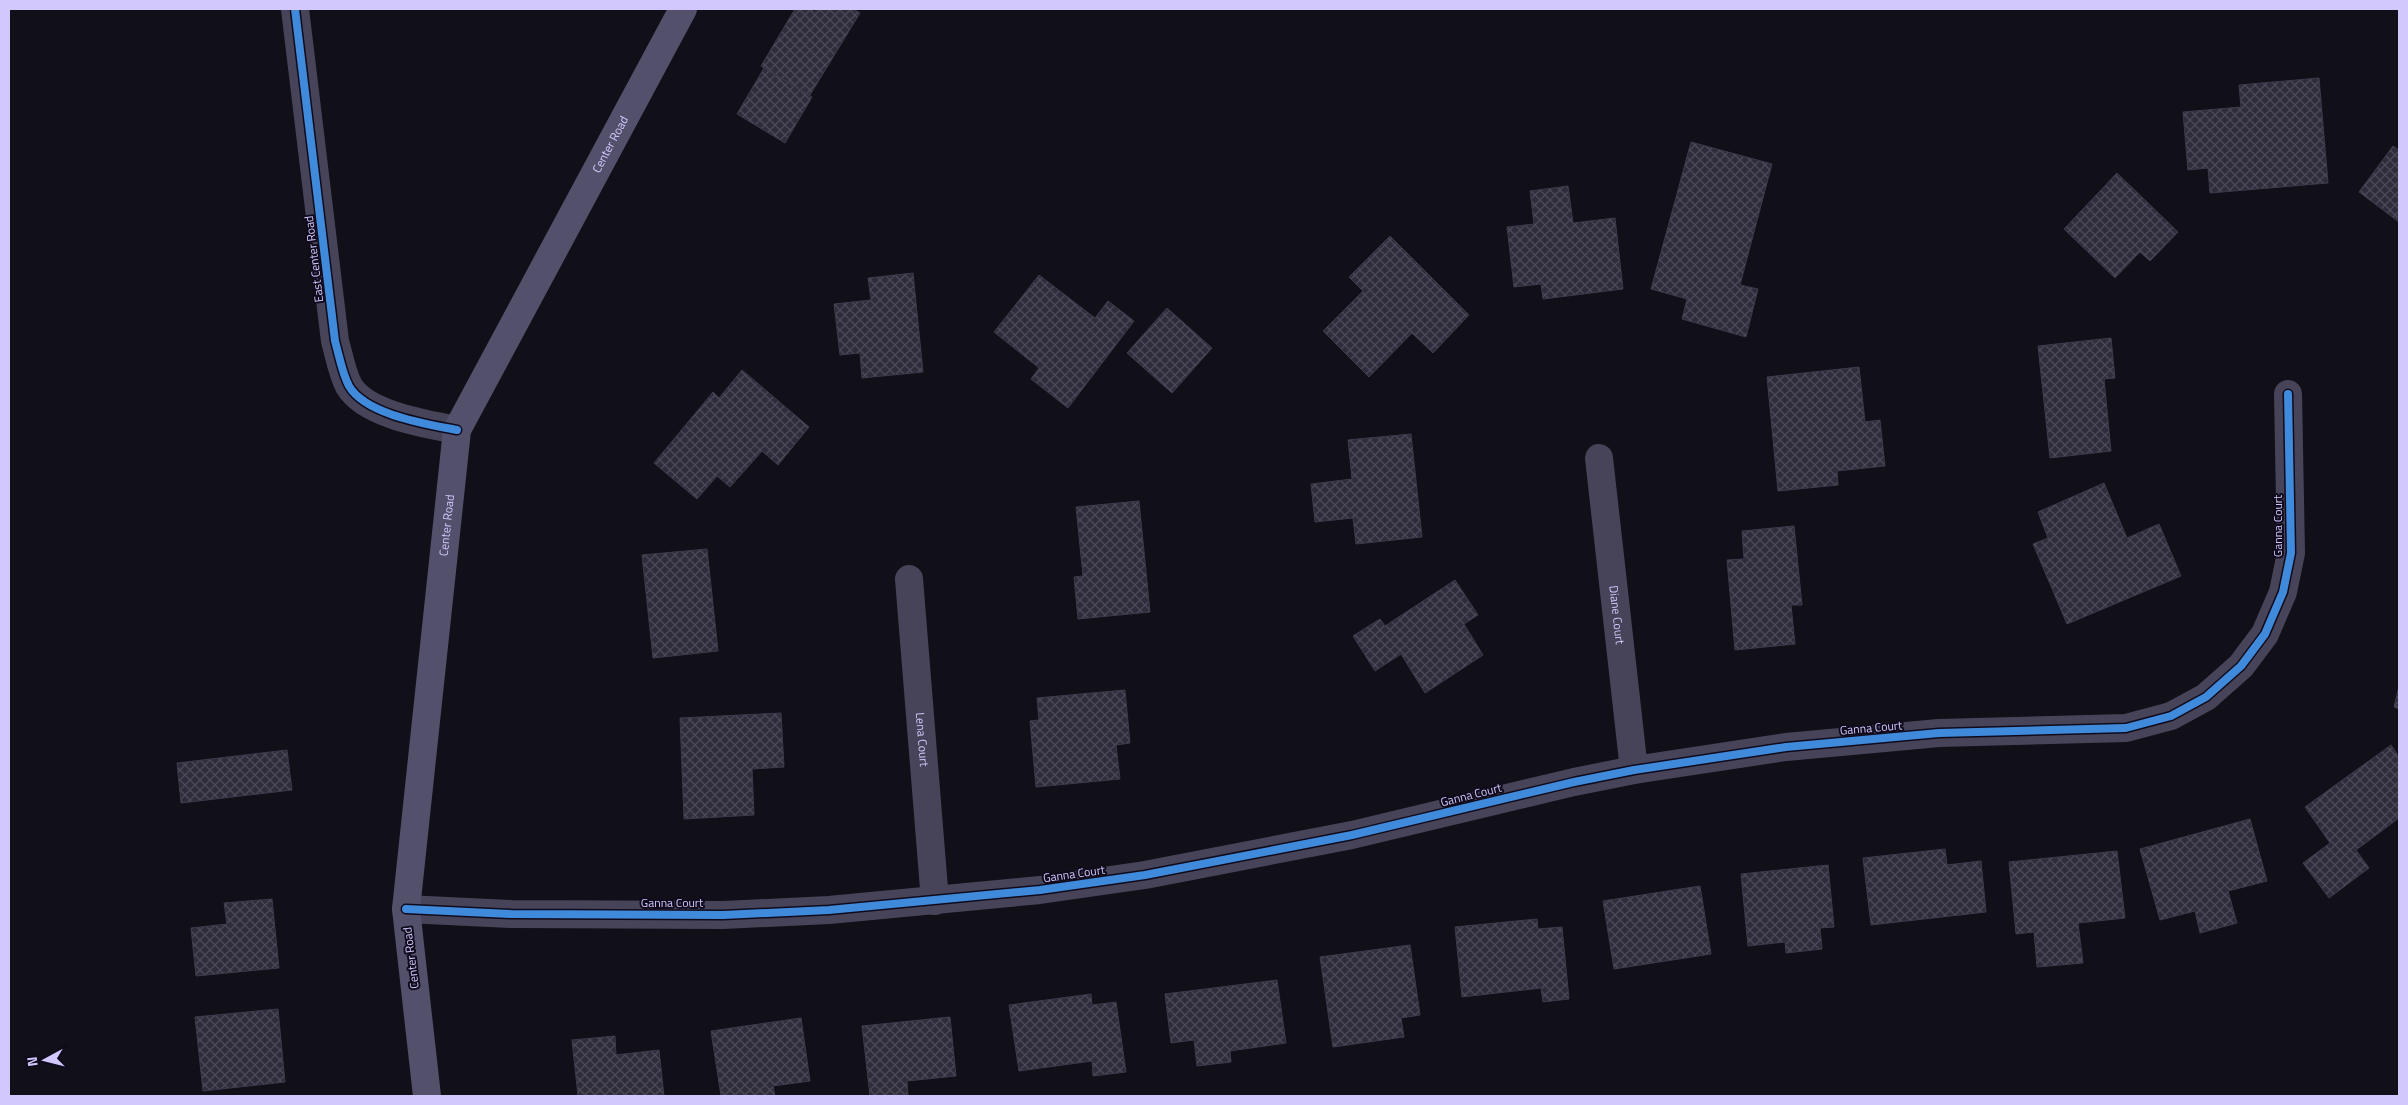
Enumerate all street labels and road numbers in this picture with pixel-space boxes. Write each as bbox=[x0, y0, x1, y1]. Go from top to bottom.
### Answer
street label: Center Road bbox=[587, 112, 633, 176]
street label: East Center Road bbox=[299, 215, 328, 303]
street label: Center Road bbox=[434, 493, 459, 557]
street label: Ganna Court bbox=[2268, 494, 2287, 557]
street label: Diane Court bbox=[1604, 585, 1630, 646]
street label: Lena Court bbox=[911, 712, 934, 768]
street label: Ganna Court bbox=[1839, 715, 1904, 740]
street label: Ganna Court bbox=[1438, 778, 1504, 811]
street label: Ganna Court bbox=[1042, 860, 1107, 887]
street label: Ganna Court bbox=[641, 893, 704, 912]
street label: Center Road bbox=[397, 926, 424, 990]

